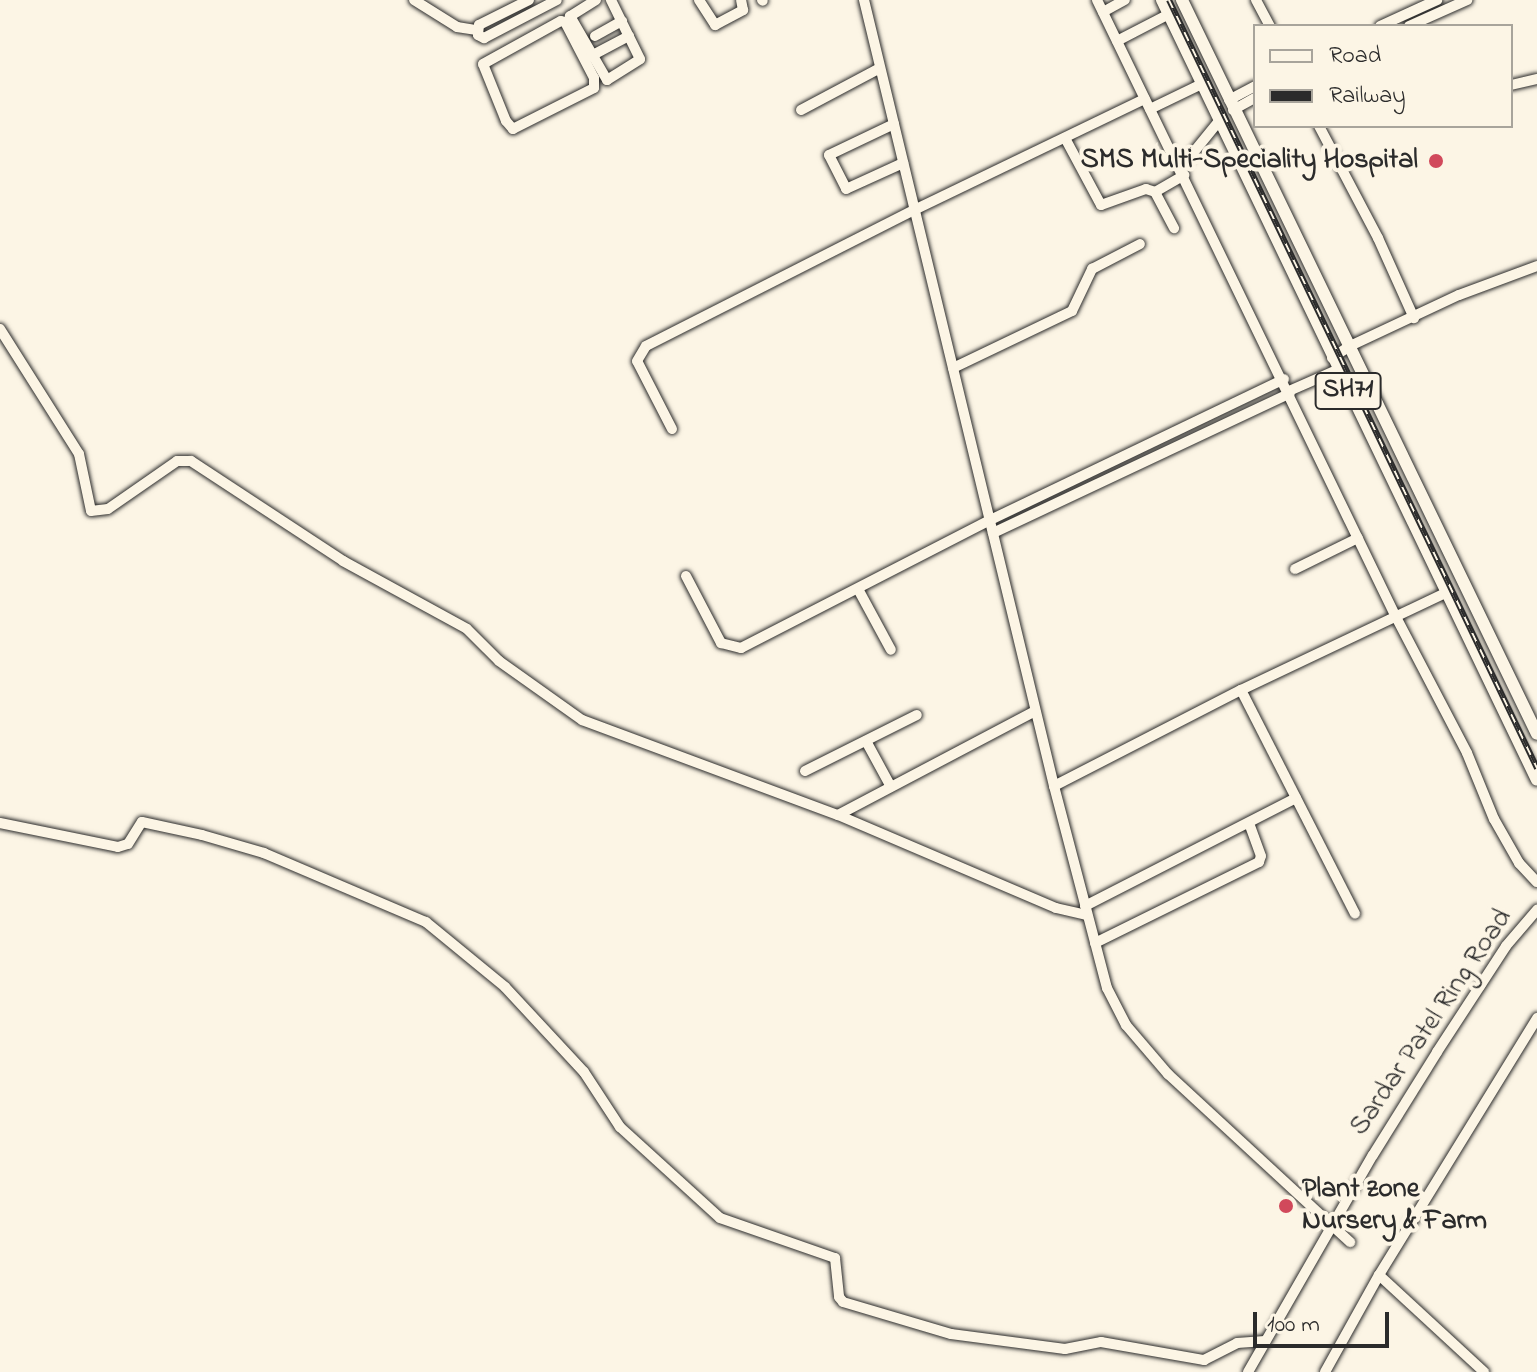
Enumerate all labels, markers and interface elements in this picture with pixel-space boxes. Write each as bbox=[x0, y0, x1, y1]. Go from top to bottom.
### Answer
legend bbox=[1253, 24, 1513, 128]
text: Road bbox=[1329, 39, 1381, 74]
text: Railway bbox=[1329, 79, 1406, 114]
place label: SMS Multi-Speciality Hospital bbox=[1081, 144, 1418, 178]
marker: SMS Multi-Speciality Hospital bbox=[1425, 150, 1447, 172]
road number: SH71 bbox=[1314, 369, 1382, 413]
street label: Sardar Patel Ring Road bbox=[1344, 903, 1520, 1143]
place label: Plant zone Nursery & Farm bbox=[1302, 1173, 1487, 1239]
marker: Plant zone Nursery & Farm bbox=[1277, 1197, 1295, 1215]
scale bar bbox=[1257, 1296, 1393, 1346]
text: 100 m bbox=[1267, 1308, 1320, 1343]

